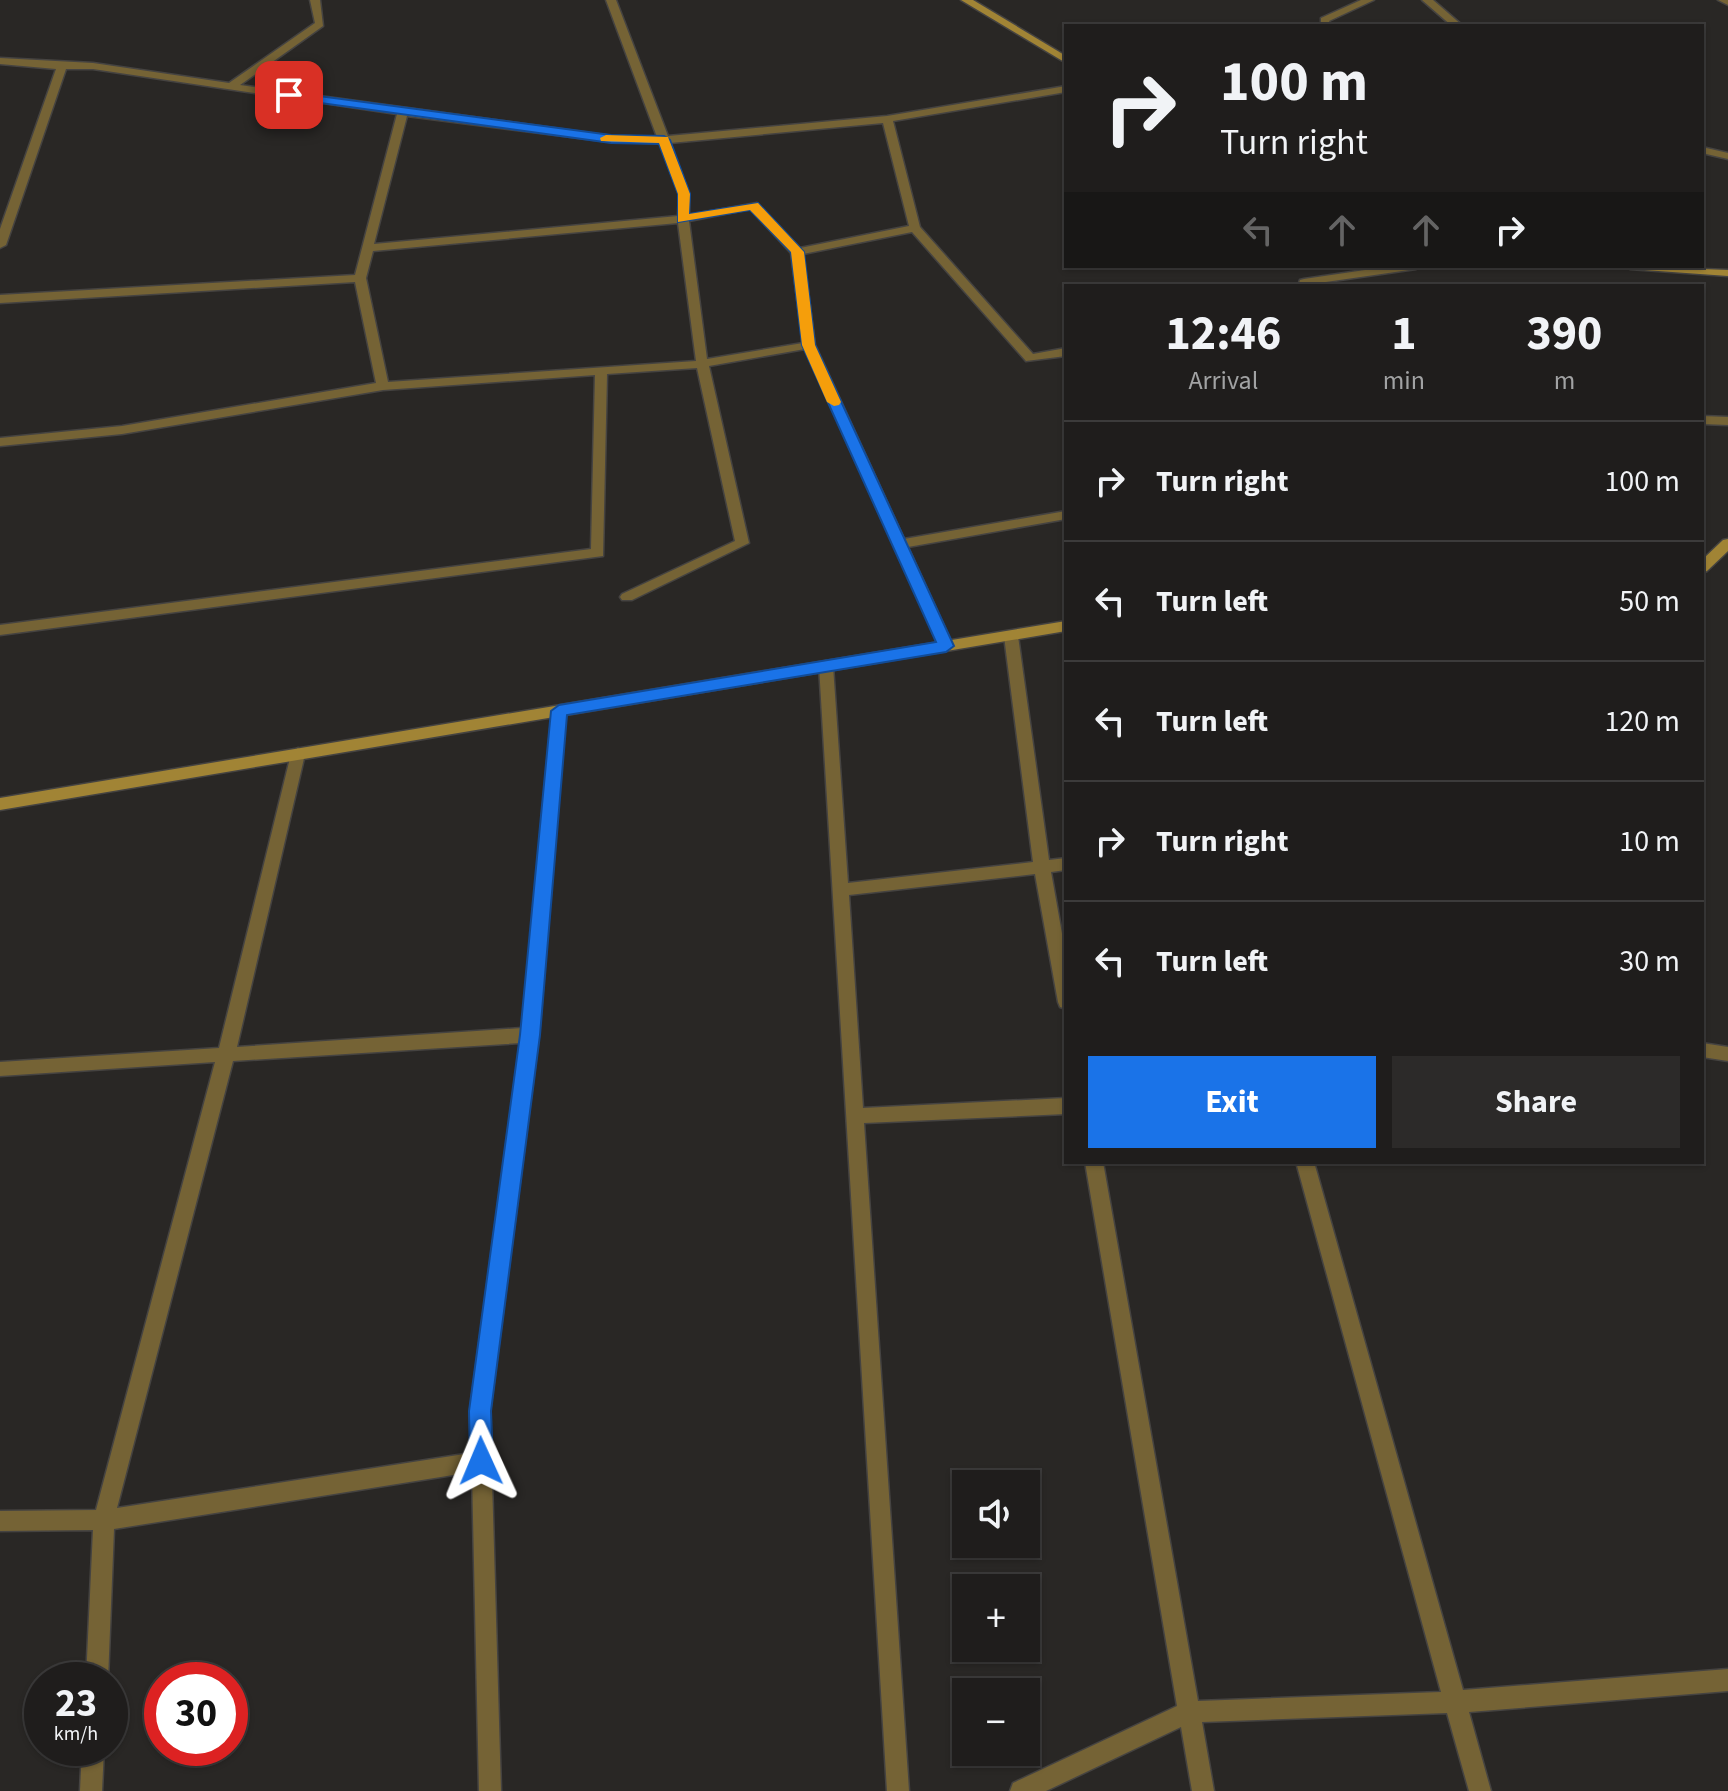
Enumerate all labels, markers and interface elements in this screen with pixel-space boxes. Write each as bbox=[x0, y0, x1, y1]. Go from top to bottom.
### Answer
text: 100 m bbox=[1220, 43, 1368, 122]
icon: right bbox=[1088, 56, 1192, 160]
pin bbox=[255, 61, 323, 129]
icon: arrive bbox=[267, 73, 311, 117]
text: Turn right bbox=[1220, 117, 1368, 168]
icon: left bbox=[1236, 208, 1280, 252]
icon: ahead bbox=[1320, 208, 1364, 252]
icon: ahead bbox=[1404, 208, 1448, 252]
icon: right bbox=[1488, 208, 1532, 252]
text: 12:46 bbox=[1165, 300, 1281, 368]
text: 1 bbox=[1391, 300, 1417, 368]
text: 390 bbox=[1526, 300, 1602, 368]
text: Arrival bbox=[1188, 362, 1258, 399]
text: min bbox=[1383, 362, 1425, 399]
text: m bbox=[1554, 362, 1575, 399]
icon: right bbox=[1088, 459, 1132, 503]
text: Turn right bbox=[1156, 460, 1288, 503]
text: 100 m bbox=[1604, 460, 1680, 503]
icon: left bbox=[1088, 579, 1132, 623]
text: Turn left bbox=[1156, 580, 1268, 623]
text: 50 m bbox=[1619, 580, 1680, 623]
icon: left bbox=[1088, 699, 1132, 743]
text: Turn left bbox=[1156, 700, 1268, 743]
text: 120 m bbox=[1604, 700, 1680, 743]
icon: right bbox=[1088, 819, 1132, 863]
text: Turn right bbox=[1156, 820, 1288, 863]
text: 10 m bbox=[1619, 820, 1680, 863]
icon: left bbox=[1088, 939, 1132, 983]
text: Turn left bbox=[1156, 940, 1268, 983]
text: 30 m bbox=[1619, 940, 1680, 983]
button: Exit bbox=[1088, 1056, 1376, 1148]
button: Share bbox=[1392, 1056, 1680, 1148]
position arrow bbox=[439, 1419, 523, 1503]
map controls bbox=[952, 1470, 1040, 1766]
button: sound bbox=[952, 1470, 1040, 1558]
button: + bbox=[952, 1574, 1040, 1662]
speed limit sign: 30 bbox=[144, 1662, 248, 1766]
text: 23 bbox=[55, 1675, 97, 1732]
button: − bbox=[952, 1678, 1040, 1766]
text: km/h bbox=[54, 1720, 98, 1748]

